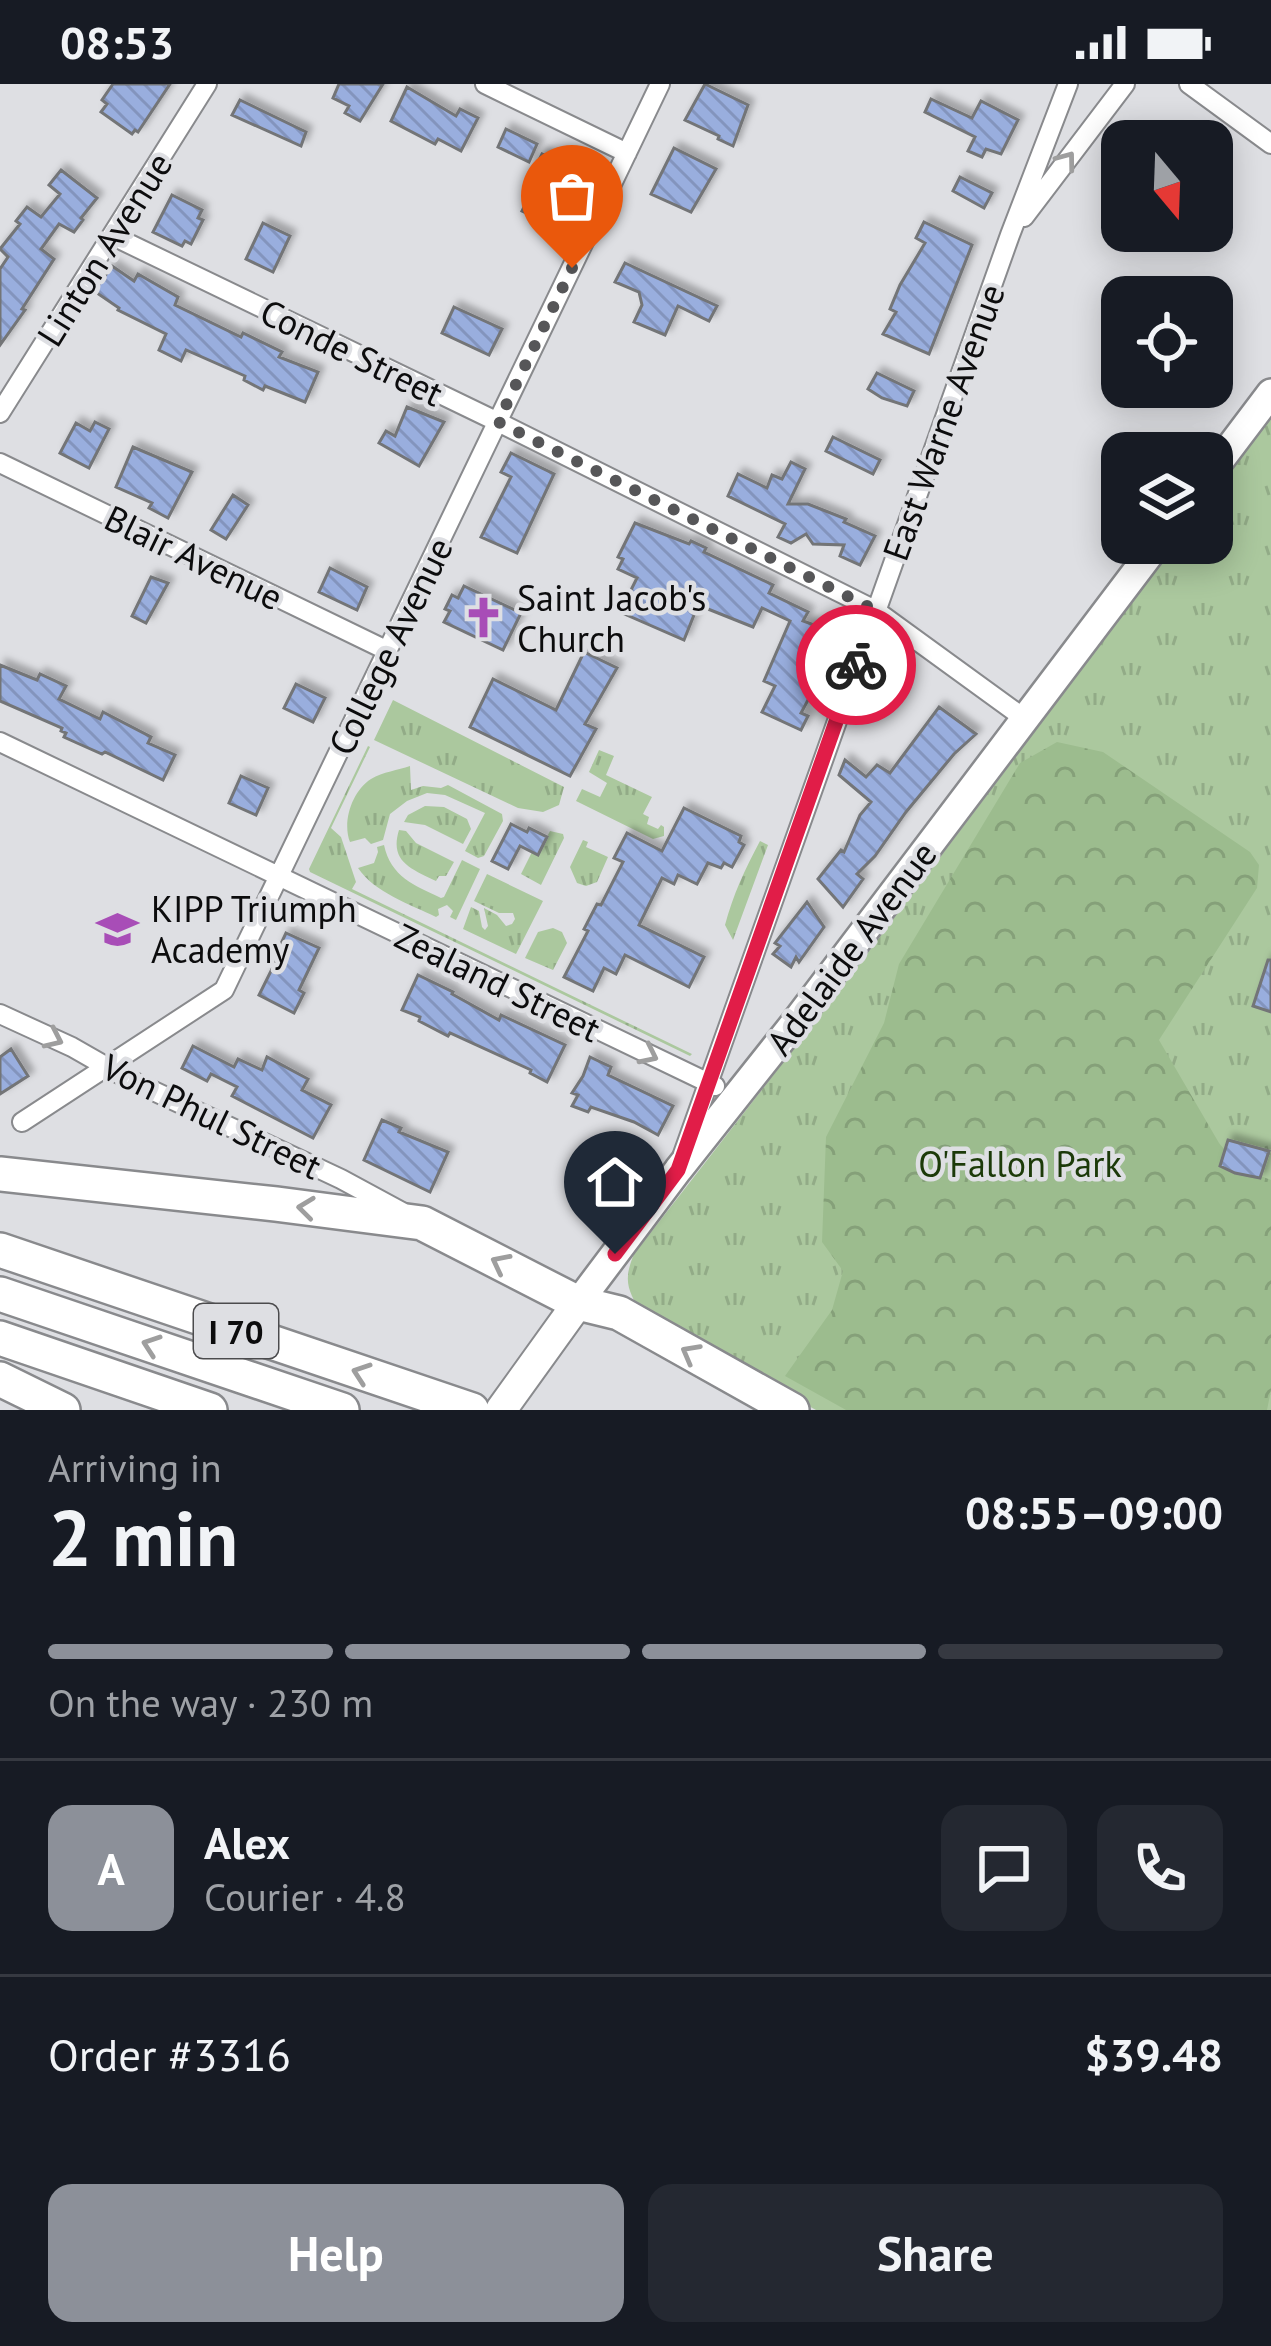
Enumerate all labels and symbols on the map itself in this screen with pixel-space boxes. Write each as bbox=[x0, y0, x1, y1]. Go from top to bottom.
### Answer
north arrow bbox=[1101, 120, 1233, 252]
street label: Linton Avenue bbox=[26, 143, 182, 355]
pin bbox=[521, 145, 623, 268]
one-way arrow bbox=[1053, 151, 1075, 173]
street label: East Warne Avenue bbox=[871, 277, 1015, 567]
street label: Conde Street bbox=[253, 288, 451, 416]
street label: Blair Avenue bbox=[97, 494, 291, 620]
street label: College Avenue bbox=[317, 530, 463, 762]
place label: Saint Jacob's Church bbox=[517, 574, 706, 662]
church icon: Saint Jacob's Church bbox=[460, 595, 506, 641]
courier bbox=[796, 605, 916, 725]
street label: Adelaide Avenue bbox=[755, 832, 947, 1064]
place label: KIPP Triumph Academy bbox=[151, 885, 357, 973]
school or university icon: KIPP Triumph Academy bbox=[94, 906, 140, 952]
street label: Zealand Street bbox=[388, 912, 608, 1052]
one-way arrow bbox=[42, 1025, 63, 1048]
one-way arrow bbox=[637, 1041, 659, 1064]
street label: Von Phul Street bbox=[94, 1042, 329, 1189]
pin bbox=[564, 1131, 666, 1254]
park label: O'Fallon Park bbox=[918, 1140, 1122, 1187]
one-way arrow bbox=[296, 1195, 316, 1221]
one-way arrow bbox=[491, 1254, 512, 1278]
road number: I 70 bbox=[194, 1304, 278, 1358]
one-way arrow bbox=[141, 1335, 162, 1360]
one-way arrow bbox=[681, 1344, 702, 1367]
one-way arrow bbox=[351, 1362, 372, 1387]

